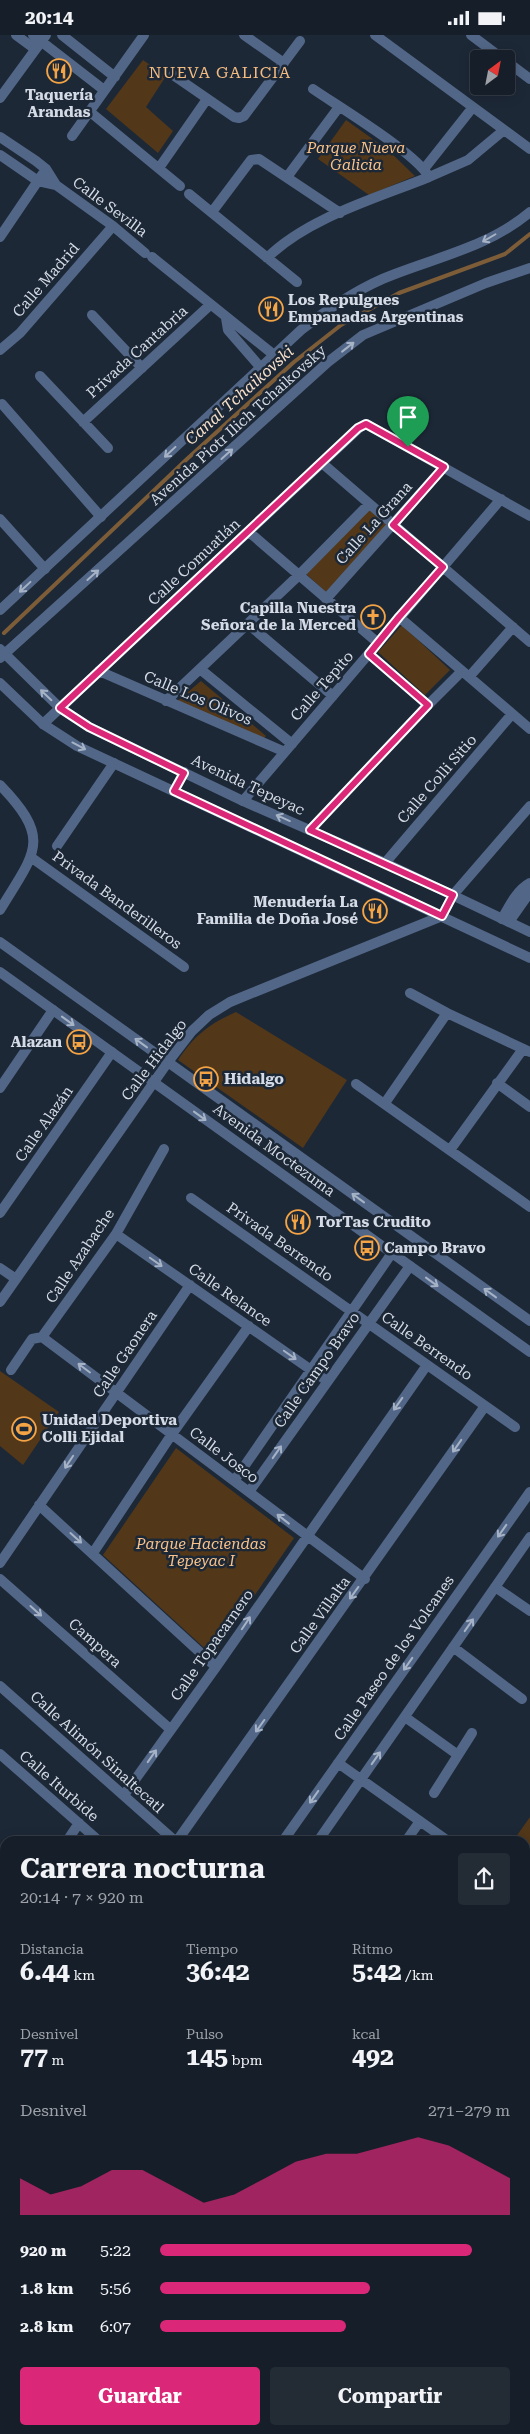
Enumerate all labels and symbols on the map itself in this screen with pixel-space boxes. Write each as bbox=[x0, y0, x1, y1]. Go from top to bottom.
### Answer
north arrow bbox=[470, 50, 515, 95]
restaurant icon: Taquería Arandas bbox=[46, 58, 72, 84]
district label: NUEVA GALICIA bbox=[149, 63, 291, 82]
place label: Taquería Arandas bbox=[25, 86, 93, 121]
park label: Parque Nueva Galicia bbox=[306, 139, 405, 174]
street label: Calle Sevilla bbox=[69, 173, 151, 241]
one-way arrow bbox=[481, 233, 496, 243]
street label: Calle Madrid bbox=[9, 239, 83, 321]
place label: Los Repulgues Empanadas Argentinas bbox=[288, 291, 464, 326]
restaurant icon: Los Repulgues Empanadas Argentinas bbox=[258, 296, 284, 322]
street label: Privada Cantabria bbox=[83, 302, 191, 402]
street label: Avenida Piotr Ilich Tchaikovsky bbox=[146, 341, 330, 509]
one-way arrow bbox=[341, 341, 354, 352]
water label: Canal Tchaikovski bbox=[181, 342, 297, 449]
pin bbox=[387, 396, 429, 447]
one-way arrow bbox=[163, 446, 176, 458]
one-way arrow bbox=[220, 449, 233, 460]
street label: Calle La Grana bbox=[332, 478, 416, 568]
street label: Calle Comuatlán bbox=[144, 515, 244, 609]
one-way arrow bbox=[87, 570, 100, 581]
one-way arrow bbox=[19, 581, 31, 593]
place label: Capilla Nuestra Señora de la Merced bbox=[201, 599, 356, 634]
church icon: Capilla Nuestra Señora de la Merced bbox=[360, 604, 386, 630]
street label: Calle Tepito bbox=[287, 647, 357, 725]
street label: Calle Los Olivos bbox=[141, 667, 255, 729]
one-way arrow bbox=[40, 689, 53, 701]
street label: Calle Colli Sitio bbox=[394, 731, 480, 827]
one-way arrow bbox=[71, 741, 86, 751]
street label: Avenida Tepeyac bbox=[189, 751, 307, 819]
one-way arrow bbox=[276, 813, 291, 823]
street label: Privada Banderilleros bbox=[49, 847, 185, 953]
place label: Menudería La Familia de Doña José bbox=[197, 893, 358, 928]
restaurant icon: Menudería La Familia de Doña José bbox=[362, 898, 388, 924]
one-way arrow bbox=[61, 1016, 75, 1026]
street label: Calle Hidalgo bbox=[118, 1016, 190, 1104]
bus stop icon: Alazan bbox=[66, 1029, 92, 1055]
place label: Alazan bbox=[11, 1033, 62, 1051]
one-way arrow bbox=[134, 1038, 148, 1048]
bus stop icon: Hidalgo bbox=[193, 1066, 219, 1092]
place label: Hidalgo bbox=[224, 1070, 284, 1088]
street label: Calle Alazán bbox=[11, 1082, 77, 1165]
street label: Avenida Moctezuma bbox=[210, 1100, 338, 1200]
one-way arrow bbox=[193, 1111, 207, 1121]
one-way arrow bbox=[352, 1193, 365, 1204]
street label: Privada Berrendo bbox=[223, 1199, 337, 1285]
street label: Calle Azabache bbox=[42, 1205, 118, 1307]
restaurant icon: TorTas Crudito bbox=[285, 1209, 311, 1235]
place label: TorTas Crudito bbox=[316, 1213, 431, 1231]
bus stop icon: Campo Bravo bbox=[354, 1235, 380, 1261]
place label: Campo Bravo bbox=[384, 1239, 486, 1257]
one-way arrow bbox=[149, 1257, 163, 1267]
street label: Calle Relance bbox=[185, 1260, 275, 1330]
one-way arrow bbox=[425, 1277, 439, 1287]
one-way arrow bbox=[483, 1288, 497, 1298]
street label: Calle Gaonera bbox=[89, 1307, 161, 1401]
street label: Calle Berrendo bbox=[378, 1308, 476, 1384]
street label: Calle Campo Bravo bbox=[270, 1309, 364, 1431]
one-way arrow bbox=[282, 1350, 296, 1360]
one-way arrow bbox=[77, 1363, 91, 1373]
one-way arrow bbox=[393, 1397, 404, 1411]
place label: Unidad Deportiva Colli Ejidal bbox=[42, 1411, 177, 1446]
sports icon: Unidad Deportiva Colli Ejidal bbox=[11, 1416, 37, 1442]
street label: Calle Josco bbox=[186, 1423, 262, 1487]
one-way arrow bbox=[452, 1439, 462, 1453]
one-way arrow bbox=[272, 1445, 282, 1459]
one-way arrow bbox=[64, 1454, 74, 1468]
one-way arrow bbox=[277, 1513, 290, 1524]
one-way arrow bbox=[497, 1524, 507, 1538]
one-way arrow bbox=[69, 1532, 82, 1544]
park label: Parque Haciendas Tepeyac I bbox=[135, 1535, 266, 1570]
street label: Calle Paseo de los Volcanes bbox=[330, 1572, 458, 1744]
street label: Calle Villalta bbox=[286, 1573, 354, 1657]
street label: Calle Topacarnero bbox=[167, 1586, 257, 1704]
one-way arrow bbox=[349, 1586, 359, 1600]
one-way arrow bbox=[30, 1605, 43, 1617]
street label: Campera bbox=[65, 1615, 125, 1671]
one-way arrow bbox=[241, 1616, 251, 1630]
one-way arrow bbox=[464, 1618, 474, 1632]
one-way arrow bbox=[403, 1657, 413, 1671]
street label: Calle Alimón Sinaltecatl bbox=[26, 1687, 168, 1817]
one-way arrow bbox=[255, 1719, 265, 1733]
street label: Calle Iturbide bbox=[16, 1747, 102, 1825]
one-way arrow bbox=[147, 1749, 157, 1763]
one-way arrow bbox=[371, 1751, 381, 1765]
one-way arrow bbox=[309, 1790, 319, 1804]

